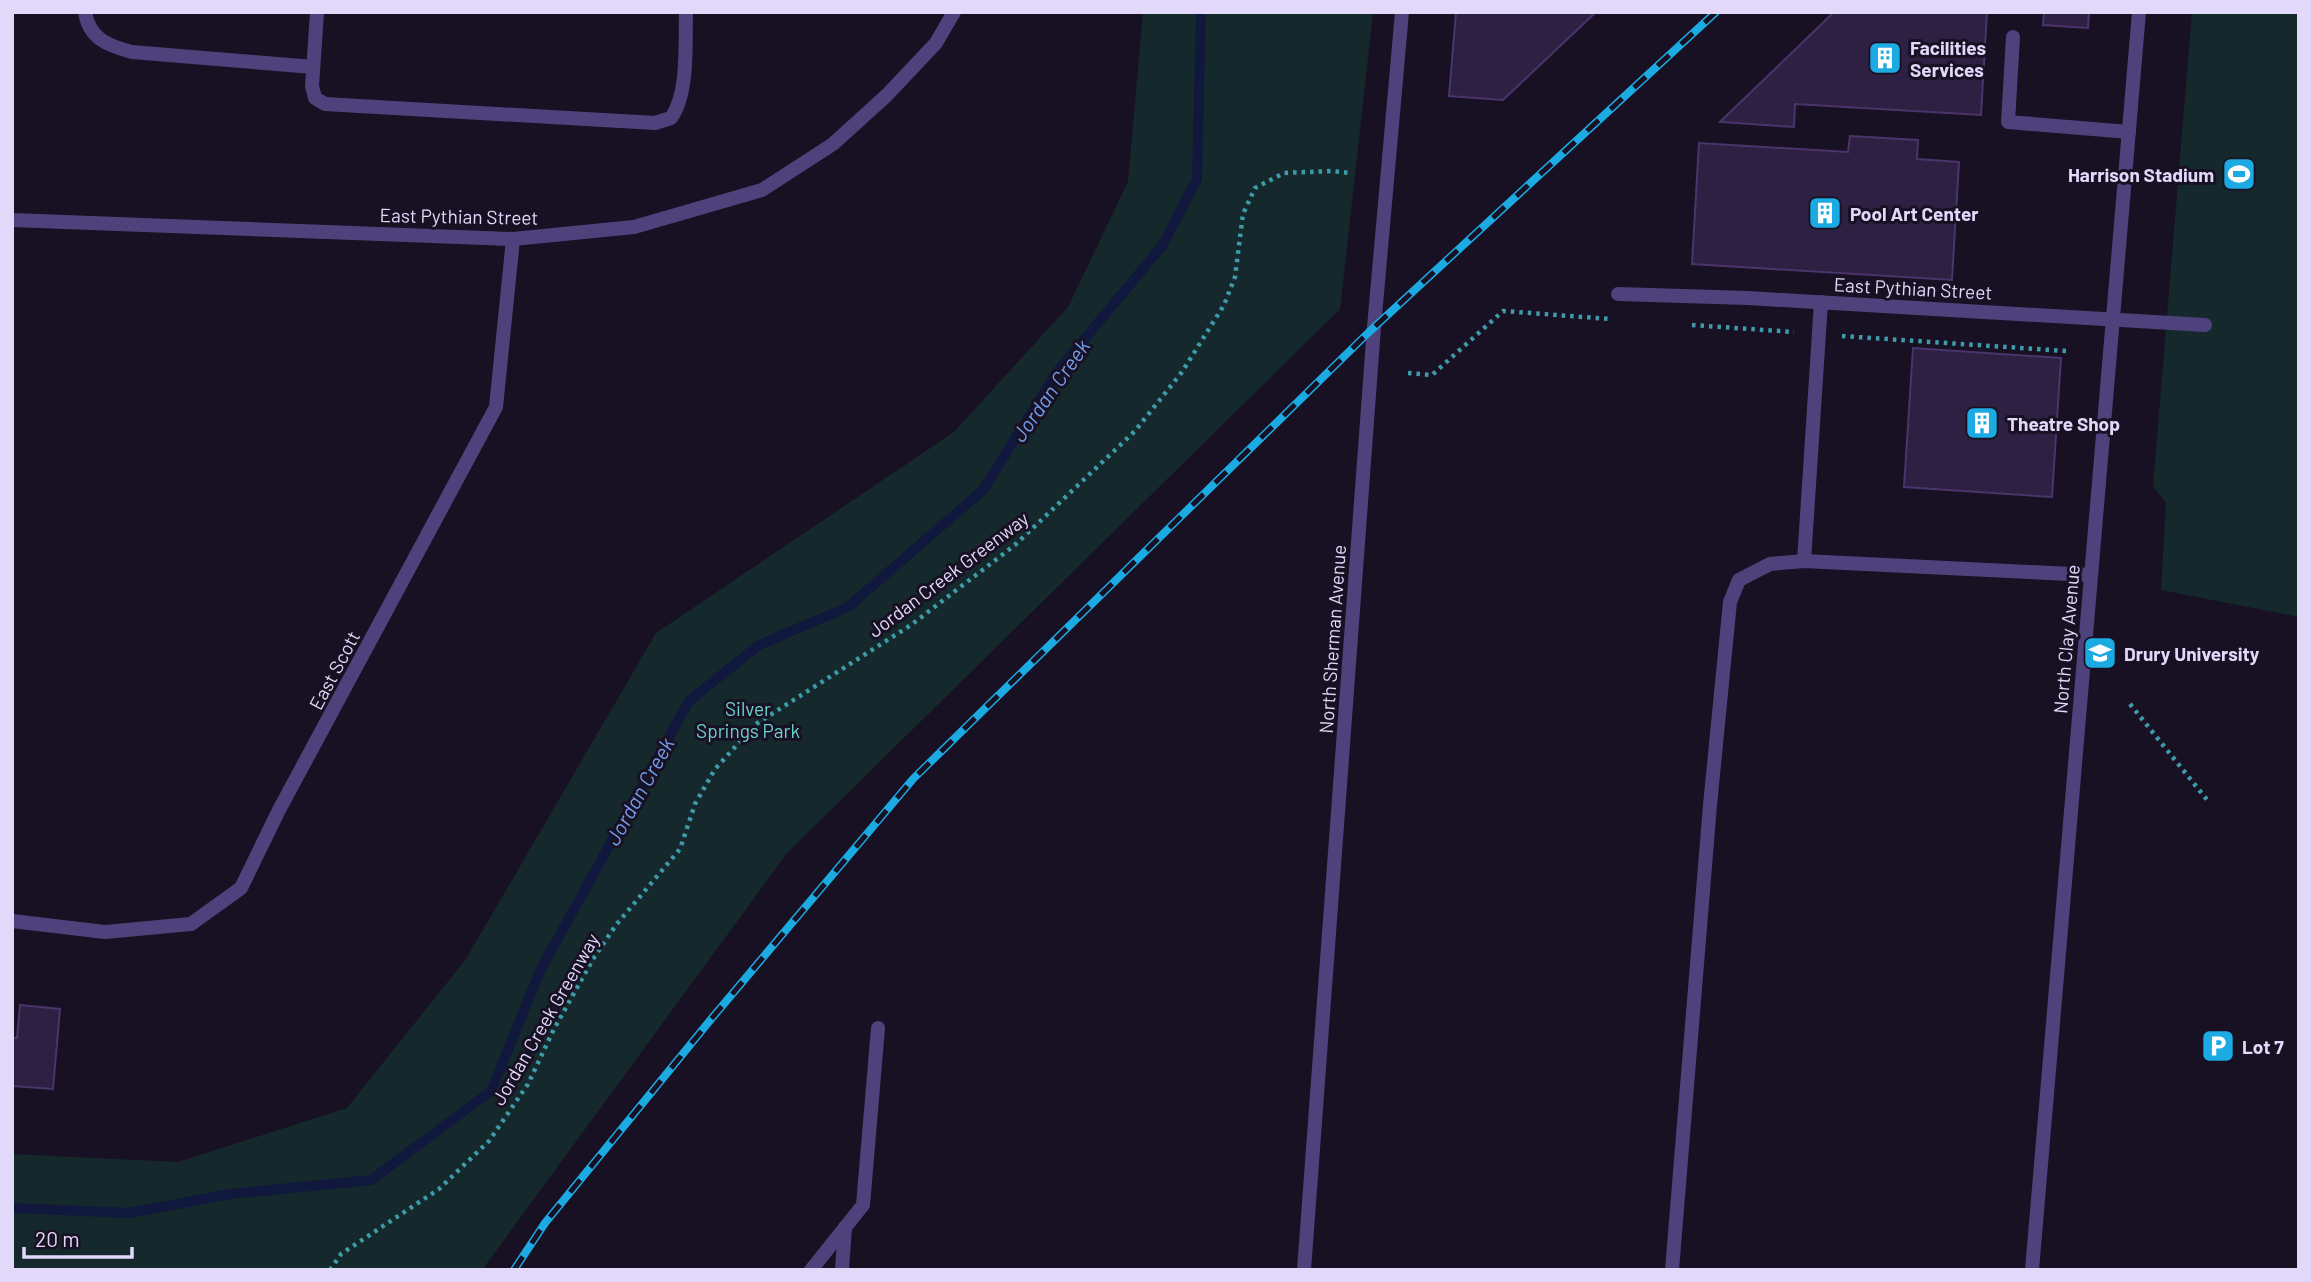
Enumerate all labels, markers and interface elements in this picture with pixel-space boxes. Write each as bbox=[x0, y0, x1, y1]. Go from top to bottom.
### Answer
place label: Facilities Services bbox=[1910, 36, 1986, 81]
building icon: Facilities Services bbox=[1866, 39, 1904, 77]
sports icon: Harrison Stadium bbox=[2220, 155, 2258, 193]
place label: Harrison Stadium bbox=[2068, 163, 2214, 186]
building icon: Pool Art Center bbox=[1806, 194, 1844, 232]
place label: Pool Art Center bbox=[1850, 202, 1979, 225]
street label: East Pythian Street bbox=[379, 203, 539, 229]
street label: East Pythian Street bbox=[1833, 272, 1993, 304]
water label: Jordan Creek bbox=[1006, 333, 1095, 446]
building icon: Theatre Shop bbox=[1963, 404, 2001, 442]
place label: Theatre Shop bbox=[2007, 412, 2120, 435]
street label: Jordan Creek Greenway bbox=[863, 506, 1033, 642]
street label: North Sherman Avenue bbox=[1314, 544, 1350, 734]
street label: North Clay Avenue bbox=[2048, 563, 2084, 715]
street label: East Scott bbox=[304, 627, 364, 713]
school or university icon: Drury University bbox=[2081, 634, 2119, 672]
place label: Drury University bbox=[2124, 642, 2260, 665]
park label: Silver Springs Park bbox=[696, 697, 800, 742]
water label: Jordan Creek bbox=[599, 732, 679, 849]
street label: Jordan Creek Greenway bbox=[486, 929, 604, 1109]
parking icon: Lot 7 bbox=[2199, 1027, 2237, 1065]
place label: Lot 7 bbox=[2242, 1035, 2284, 1058]
scale bar bbox=[24, 1216, 133, 1260]
text: 20 m bbox=[35, 1226, 80, 1251]

